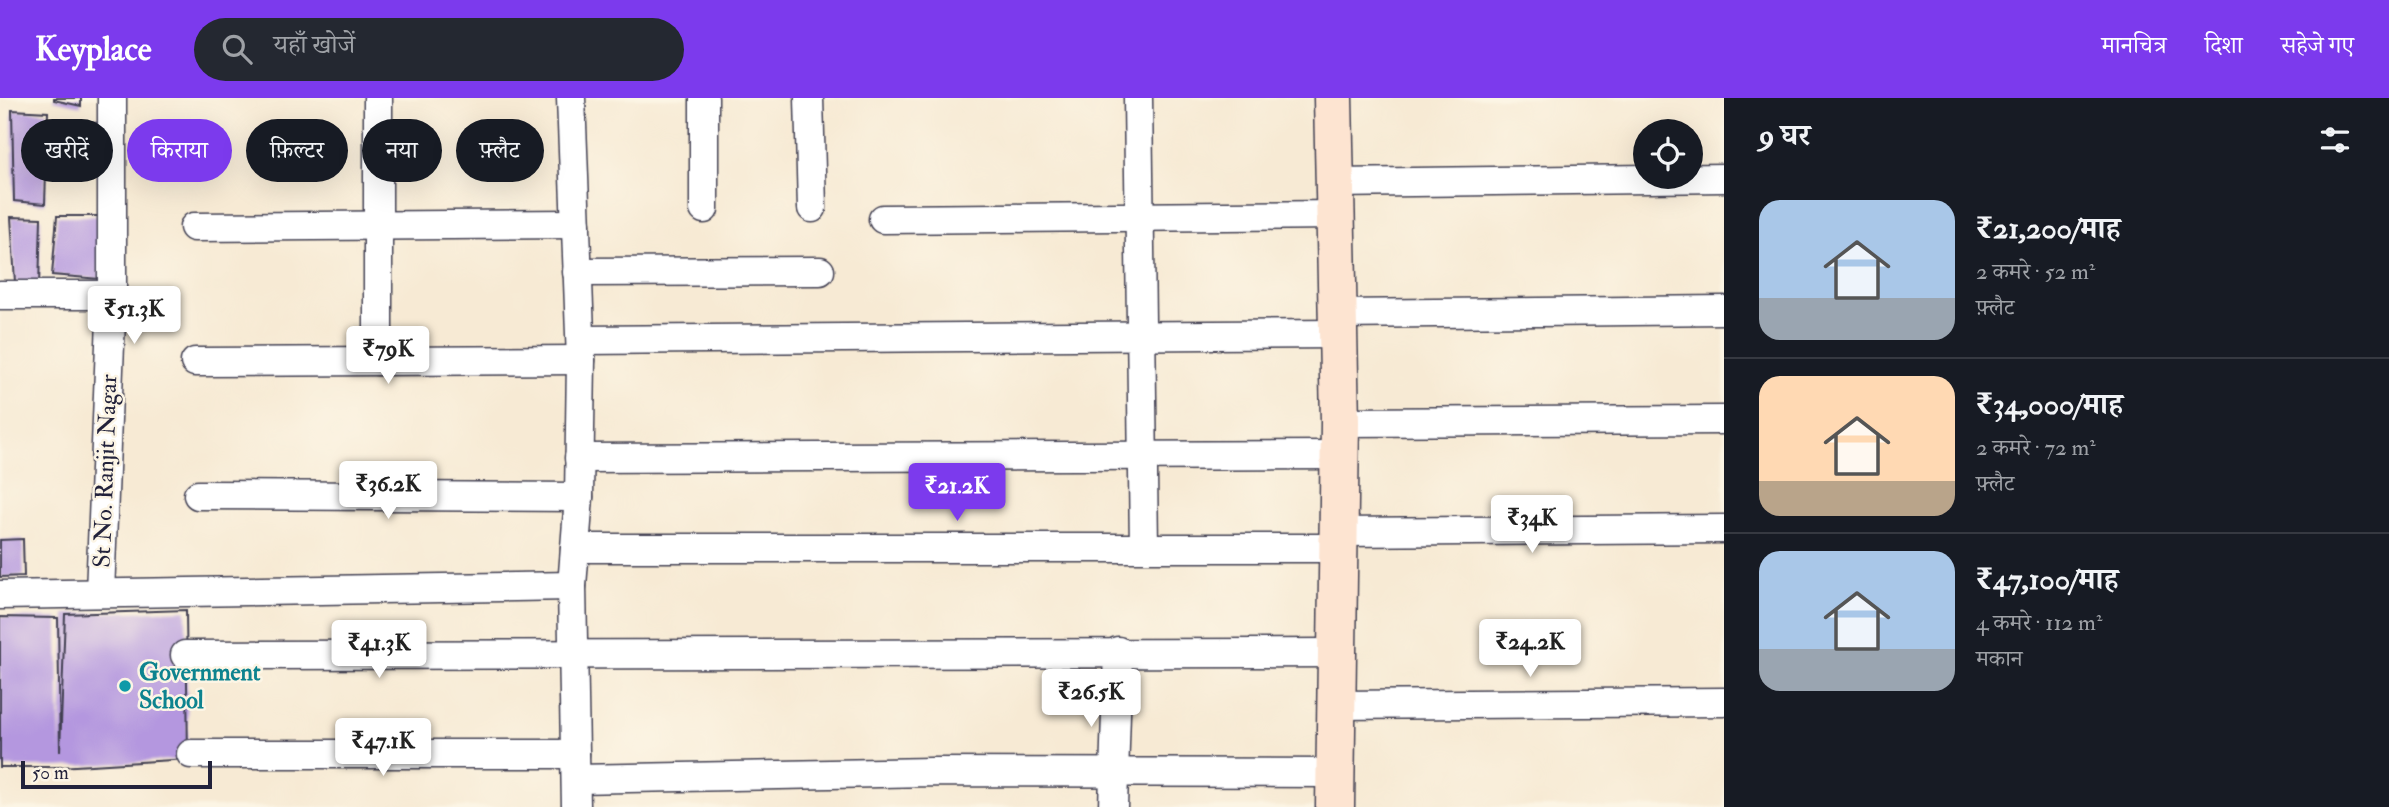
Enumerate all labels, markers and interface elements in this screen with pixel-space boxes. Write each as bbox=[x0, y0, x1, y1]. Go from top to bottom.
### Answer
search box bbox=[194, 18, 684, 81]
text: Keyplace bbox=[35, 29, 152, 70]
text: यहाँ खोजें bbox=[274, 29, 355, 61]
icon: search bbox=[218, 30, 256, 68]
text: मानचित्र bbox=[2101, 30, 2167, 61]
text: दिशा bbox=[2205, 30, 2243, 61]
text: सहेजे गए bbox=[2281, 30, 2354, 61]
text: 9 घर bbox=[1759, 117, 1810, 154]
chip: खरीदें bbox=[21, 119, 113, 182]
chip: किराया bbox=[127, 119, 232, 182]
chip: फ़िल्टर bbox=[246, 119, 348, 182]
chip: नया bbox=[362, 119, 442, 182]
chip: फ़्लैट bbox=[456, 119, 544, 182]
map controls bbox=[1633, 119, 1703, 189]
button: locate bbox=[1633, 119, 1703, 189]
icon: filters bbox=[2316, 121, 2354, 159]
text: ₹21,200/माह bbox=[1976, 210, 2120, 247]
icon: home bbox=[1815, 228, 1899, 312]
text: 2 कमरे · 52 m² bbox=[1976, 257, 2095, 286]
pin: ₹51.3K bbox=[77, 286, 191, 346]
text: फ़्लैट bbox=[1976, 293, 2014, 322]
text: ₹51.3K bbox=[104, 294, 164, 323]
pin: ₹79K bbox=[347, 327, 429, 386]
text: ₹79K bbox=[362, 334, 414, 363]
street label: St No. Ranjit Nagar bbox=[87, 374, 124, 568]
text: ₹34,000/माह bbox=[1976, 386, 2123, 423]
icon: home bbox=[1815, 404, 1899, 488]
text: 2 कमरे · 72 m² bbox=[1976, 433, 2096, 462]
pin: ₹36.2K bbox=[331, 462, 445, 521]
pin: ₹21.2K bbox=[900, 464, 1014, 523]
text: ₹36.2K bbox=[355, 469, 421, 498]
text: फ़्लैट bbox=[1976, 469, 2014, 498]
text: ₹21.2K bbox=[924, 471, 990, 500]
pin: ₹34K bbox=[1491, 496, 1573, 555]
text: ₹34K bbox=[1507, 503, 1557, 532]
text: ₹47,100/माह bbox=[1976, 561, 2118, 598]
icon: home bbox=[1815, 579, 1899, 663]
text: 4 कमरे · 112 m² bbox=[1976, 608, 2102, 637]
pin: ₹41.3K bbox=[322, 620, 436, 680]
pin: ₹24.2K bbox=[1473, 620, 1587, 679]
text: ₹24.2K bbox=[1495, 627, 1565, 656]
text: ₹41.3K bbox=[348, 628, 410, 657]
text: मकान bbox=[1976, 644, 2023, 673]
place label: Government School bbox=[139, 657, 261, 716]
pin: ₹26.5K bbox=[1034, 670, 1148, 729]
text: ₹26.5K bbox=[1058, 677, 1124, 706]
marker: Government School bbox=[117, 678, 133, 694]
pin: ₹47.1K bbox=[326, 718, 440, 778]
text: ₹47.1K bbox=[351, 726, 415, 755]
scale bar bbox=[21, 758, 212, 790]
text: 50 m bbox=[32, 761, 69, 785]

